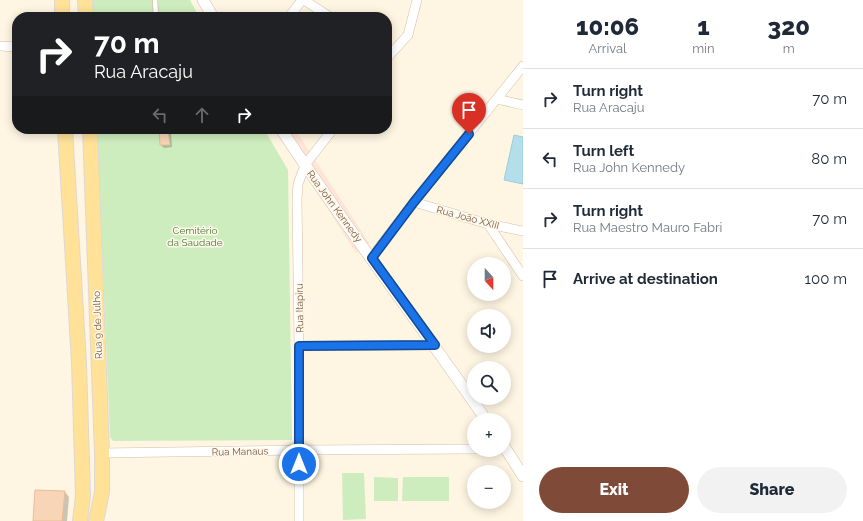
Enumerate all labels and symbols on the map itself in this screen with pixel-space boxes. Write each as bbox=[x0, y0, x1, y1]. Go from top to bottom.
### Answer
pin bbox=[452, 93, 486, 134]
street label: Rua John Kennedy bbox=[305, 168, 365, 245]
street label: Rua João XXIII bbox=[435, 204, 501, 231]
park label: Cemitério da Saudade bbox=[167, 225, 223, 248]
north arrow bbox=[467, 257, 511, 301]
street label: Rua Itapiru bbox=[294, 283, 305, 333]
street label: Rua 9 de Julho bbox=[91, 291, 104, 359]
position arrow bbox=[278, 443, 320, 485]
street label: Rua Manaus bbox=[212, 446, 269, 457]

